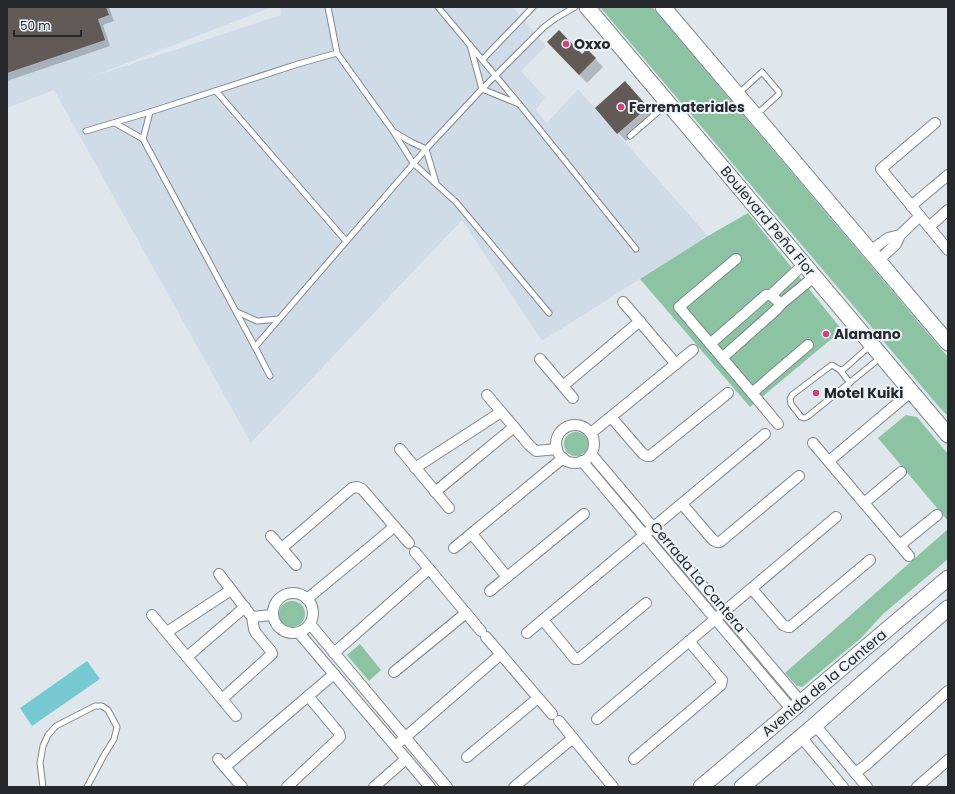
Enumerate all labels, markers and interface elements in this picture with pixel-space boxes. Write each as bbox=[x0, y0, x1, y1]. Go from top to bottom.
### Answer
scale bar bbox=[14, 12, 81, 38]
text: 50 m bbox=[20, 17, 51, 34]
place label: Oxxo bbox=[574, 34, 610, 54]
marker: Oxxo bbox=[561, 39, 571, 49]
place label: Ferremateriales bbox=[629, 97, 745, 117]
marker: Ferremateriales bbox=[616, 102, 626, 112]
street label: Boulevard Peña Flor bbox=[716, 162, 820, 280]
place label: Alamano bbox=[834, 324, 901, 344]
marker: Alamano bbox=[821, 329, 831, 339]
place label: Motel Kuiki bbox=[824, 383, 903, 403]
marker: Motel Kuiki bbox=[811, 388, 821, 398]
street label: Cerrada La Cantera bbox=[646, 517, 750, 637]
street label: Avenida de la Cantera bbox=[757, 625, 891, 741]

